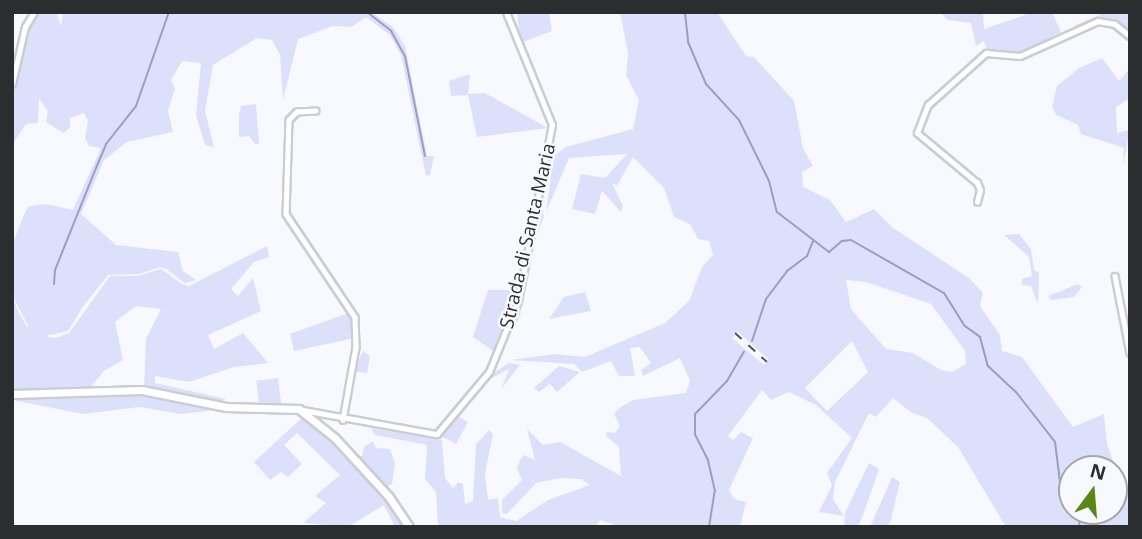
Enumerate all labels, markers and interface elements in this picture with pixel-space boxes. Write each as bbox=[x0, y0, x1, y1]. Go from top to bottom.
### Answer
street label: Strada di Santa Maria bbox=[496, 141, 560, 331]
north arrow bbox=[1058, 455, 1128, 525]
text: N bbox=[1087, 457, 1109, 486]

